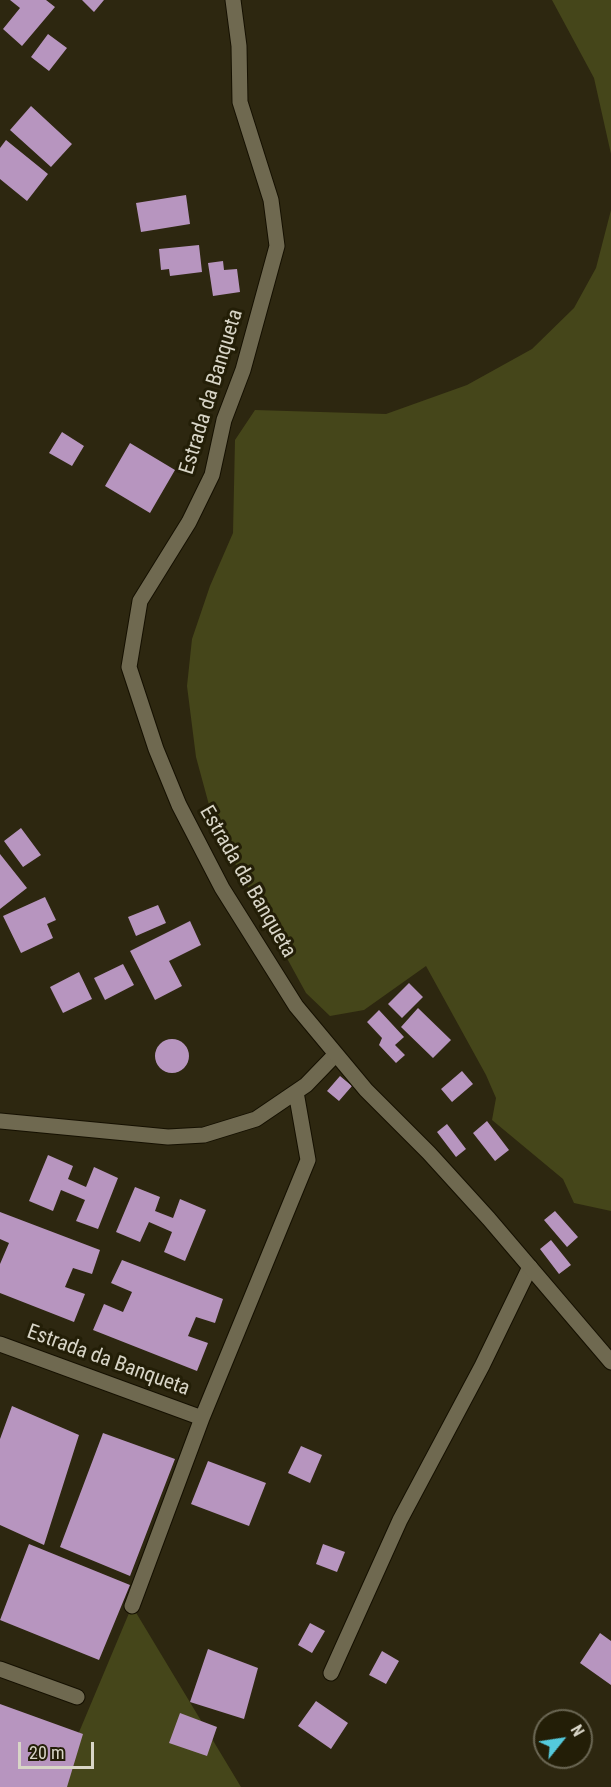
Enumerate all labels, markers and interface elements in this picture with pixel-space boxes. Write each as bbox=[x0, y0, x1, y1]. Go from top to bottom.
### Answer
street label: Estrada da Banqueta bbox=[175, 306, 249, 478]
street label: Estrada da Banqueta bbox=[193, 802, 301, 962]
street label: Estrada da Banqueta bbox=[23, 1320, 193, 1402]
north arrow bbox=[533, 1709, 593, 1769]
text: N bbox=[567, 1722, 588, 1740]
scale bar bbox=[21, 1730, 98, 1768]
text: 20 m bbox=[29, 1742, 64, 1763]

